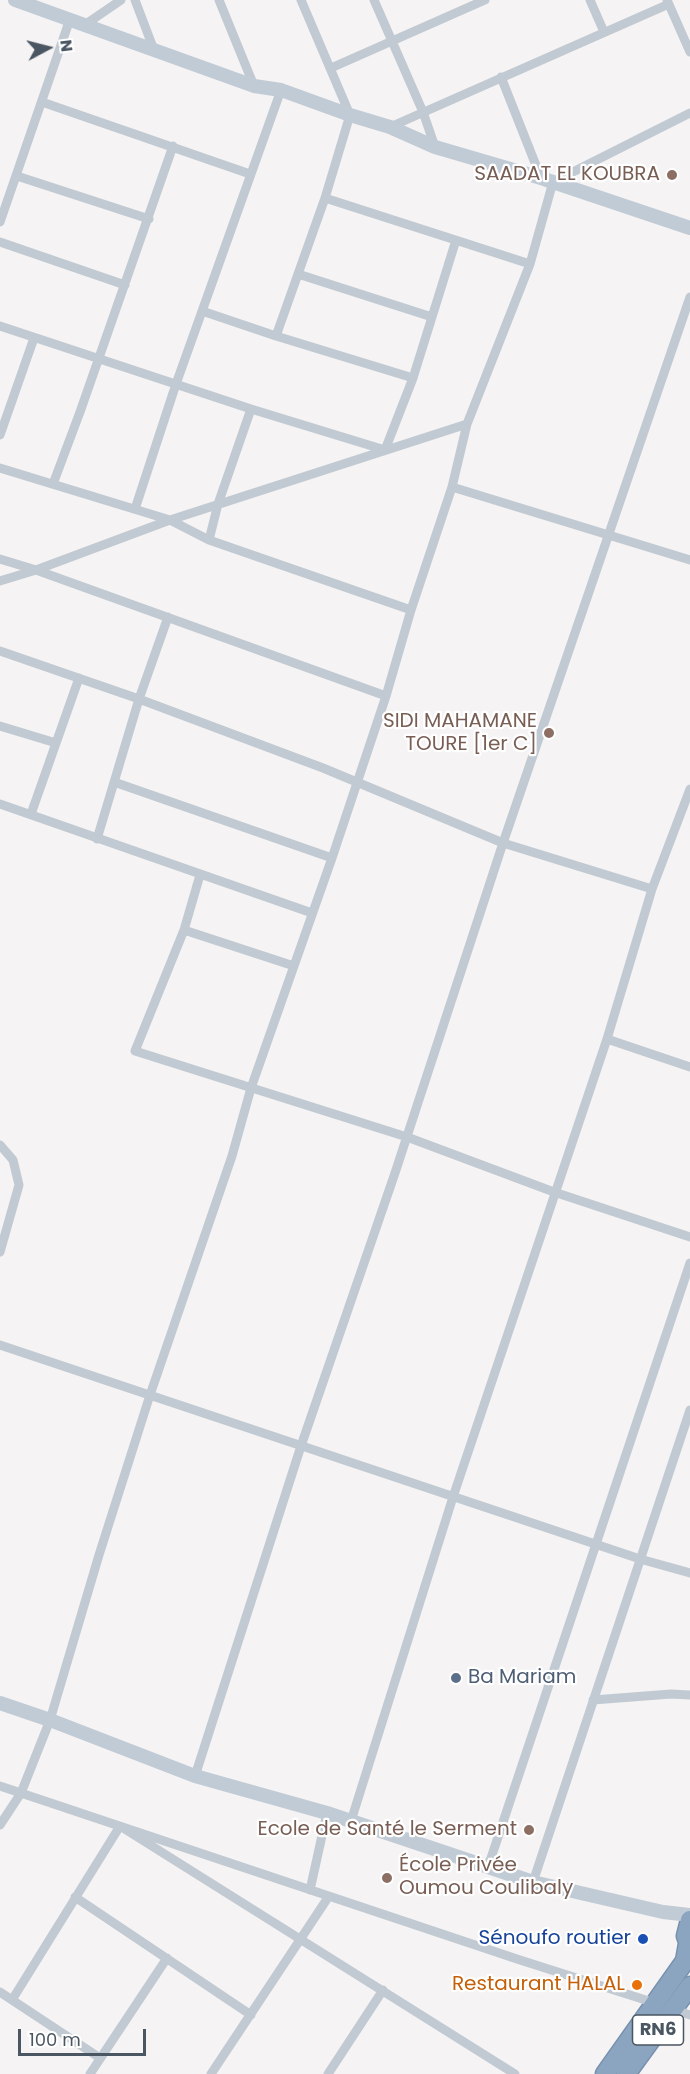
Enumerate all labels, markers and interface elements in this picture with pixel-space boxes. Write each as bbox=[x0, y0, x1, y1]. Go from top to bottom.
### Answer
north arrow bbox=[18, 18, 78, 78]
text: N bbox=[54, 38, 79, 53]
place label: SAADAT EL KOUBRA bbox=[474, 163, 660, 187]
marker: SAADAT EL KOUBRA bbox=[665, 168, 679, 182]
place label: SIDI MAHAMANE TOURE [1er C] bbox=[383, 710, 537, 757]
marker: SIDI MAHAMANE TOURE [1er C] bbox=[542, 726, 556, 740]
place label: Ba Mariam bbox=[468, 1666, 576, 1690]
marker: Ba Mariam bbox=[449, 1671, 463, 1685]
place label: Ecole de Santé le Serment bbox=[257, 1818, 517, 1842]
marker: Ecole de Santé le Serment bbox=[522, 1823, 536, 1837]
place label: École Privée Oumou Coulibaly bbox=[399, 1854, 573, 1901]
marker: École Privée Oumou Coulibaly bbox=[380, 1871, 394, 1885]
place label: Sénoufo routier bbox=[479, 1927, 631, 1951]
marker: Sénoufo routier bbox=[636, 1932, 650, 1946]
place label: Restaurant HALAL bbox=[452, 1973, 625, 1997]
marker: Restaurant HALAL bbox=[630, 1978, 644, 1992]
road number: RN6 bbox=[632, 2015, 684, 2045]
scale bar bbox=[21, 2017, 148, 2055]
text: 100 m bbox=[29, 2027, 81, 2052]

